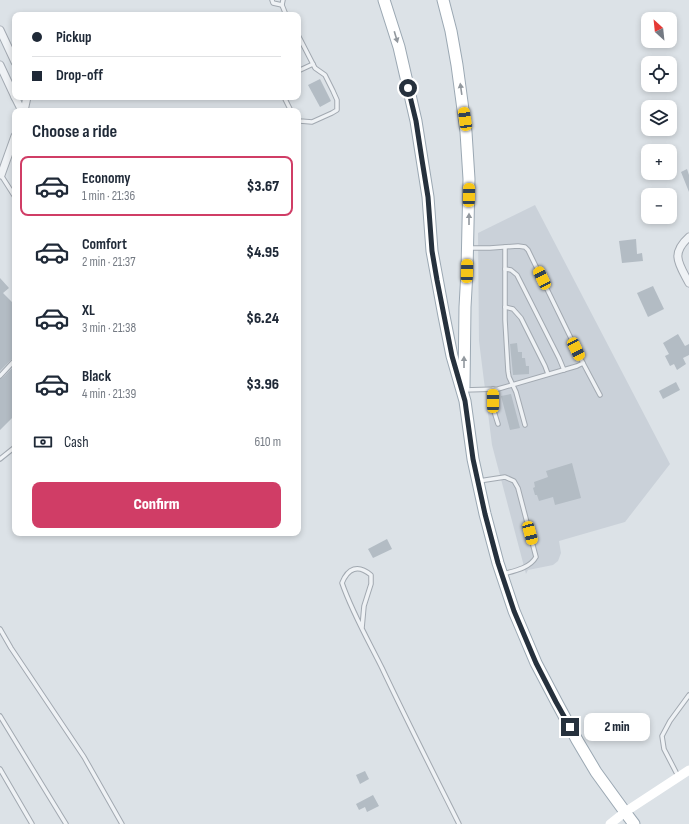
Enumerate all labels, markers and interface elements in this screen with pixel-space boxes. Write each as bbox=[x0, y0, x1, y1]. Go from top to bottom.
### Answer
north arrow bbox=[641, 12, 677, 48]
map controls bbox=[641, 12, 677, 224]
text: Pickup bbox=[56, 28, 92, 47]
one-way arrow bbox=[393, 31, 399, 43]
button: locate bbox=[641, 56, 677, 92]
text: Drop-off bbox=[56, 66, 103, 85]
route start bbox=[399, 79, 417, 97]
one-way arrow bbox=[458, 83, 464, 95]
button: layers bbox=[641, 100, 677, 136]
car bbox=[457, 106, 473, 132]
text: Choose a ride bbox=[32, 121, 117, 142]
button: + bbox=[641, 144, 677, 180]
icon: car bbox=[34, 168, 70, 204]
text: Economy bbox=[82, 169, 131, 188]
text: $3.67 bbox=[247, 177, 279, 196]
car bbox=[463, 183, 475, 207]
text: 1 min · 21:36 bbox=[82, 188, 135, 204]
button: − bbox=[641, 188, 677, 224]
one-way arrow bbox=[465, 213, 472, 225]
icon: car bbox=[34, 234, 70, 270]
text: Comfort bbox=[82, 235, 127, 254]
text: $4.95 bbox=[246, 243, 279, 262]
text: 2 min · 21:37 bbox=[82, 254, 136, 270]
car bbox=[461, 259, 473, 283]
car bbox=[531, 265, 553, 291]
icon: car bbox=[34, 300, 70, 336]
text: XL bbox=[82, 301, 95, 320]
text: $6.24 bbox=[246, 309, 279, 328]
text: 3 min · 21:38 bbox=[82, 320, 136, 336]
car bbox=[565, 336, 587, 362]
one-way arrow bbox=[461, 355, 467, 368]
icon: car bbox=[34, 366, 70, 402]
text: Black bbox=[82, 367, 111, 386]
text: $3.96 bbox=[246, 375, 279, 394]
text: 4 min · 21:39 bbox=[82, 386, 136, 402]
car bbox=[487, 389, 499, 413]
icon: cash bbox=[32, 431, 54, 453]
text: Cash bbox=[64, 433, 89, 452]
text: 610 m bbox=[255, 434, 281, 450]
button: Confirm bbox=[32, 482, 281, 528]
car bbox=[521, 520, 539, 546]
callout: 2 min bbox=[584, 713, 650, 741]
route end bbox=[561, 718, 579, 736]
text: 2 min bbox=[604, 719, 630, 735]

